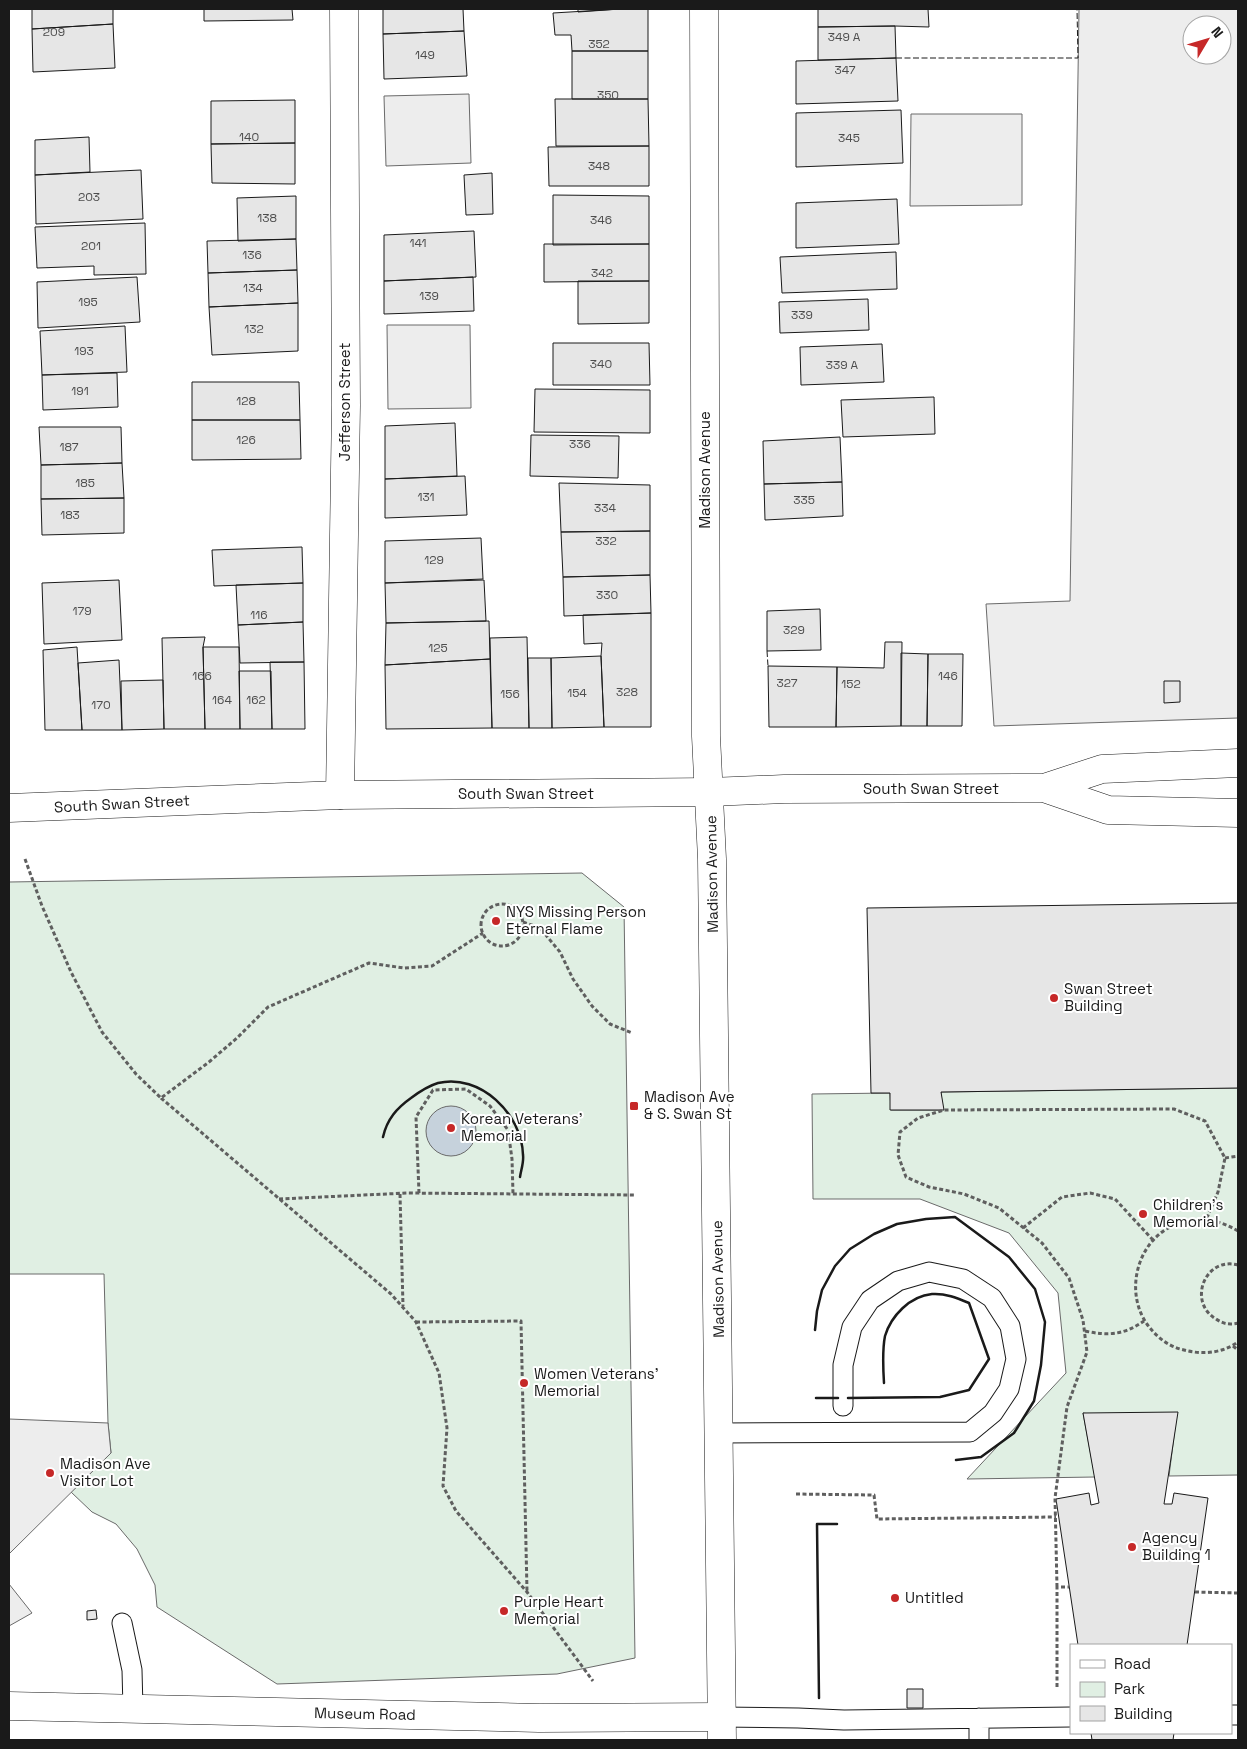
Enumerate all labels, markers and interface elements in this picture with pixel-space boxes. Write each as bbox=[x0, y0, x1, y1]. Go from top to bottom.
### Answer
north arrow bbox=[1182, 15, 1232, 65]
text: N bbox=[1207, 23, 1227, 41]
house number: 209 bbox=[43, 24, 65, 40]
house number: 349 A bbox=[828, 29, 861, 45]
house number: 352 bbox=[588, 36, 610, 52]
house number: 149 bbox=[415, 47, 435, 63]
house number: 347 bbox=[834, 62, 856, 78]
house number: 350 bbox=[597, 87, 619, 103]
house number: 140 bbox=[239, 129, 259, 145]
house number: 345 bbox=[838, 130, 860, 146]
house number: 348 bbox=[588, 158, 610, 174]
house number: 203 bbox=[78, 189, 100, 205]
house number: 138 bbox=[257, 210, 277, 226]
house number: 346 bbox=[590, 212, 612, 228]
house number: 141 bbox=[409, 235, 427, 251]
house number: 201 bbox=[81, 238, 101, 254]
house number: 136 bbox=[242, 247, 262, 263]
house number: 342 bbox=[591, 265, 613, 281]
house number: 134 bbox=[243, 280, 263, 296]
house number: 139 bbox=[419, 288, 439, 304]
house number: 195 bbox=[78, 294, 98, 310]
house number: 339 bbox=[791, 307, 813, 323]
house number: 132 bbox=[244, 321, 264, 337]
house number: 193 bbox=[74, 343, 94, 359]
street label: Jefferson Street bbox=[335, 343, 354, 461]
house number: 340 bbox=[590, 356, 612, 372]
house number: 339 A bbox=[826, 357, 859, 373]
house number: 191 bbox=[71, 383, 89, 399]
house number: 128 bbox=[236, 393, 256, 409]
street label: Madison Avenue bbox=[695, 411, 714, 529]
house number: 126 bbox=[236, 432, 256, 448]
house number: 336 bbox=[569, 436, 591, 452]
house number: 187 bbox=[59, 439, 79, 455]
house number: 185 bbox=[75, 475, 95, 491]
house number: 131 bbox=[417, 489, 435, 505]
house number: 335 bbox=[793, 492, 815, 508]
house number: 334 bbox=[594, 500, 616, 516]
house number: 183 bbox=[60, 507, 80, 523]
house number: 332 bbox=[595, 533, 617, 549]
house number: 129 bbox=[424, 552, 444, 568]
house number: 330 bbox=[596, 587, 618, 603]
house number: 179 bbox=[72, 603, 92, 619]
house number: 116 bbox=[250, 607, 268, 623]
house number: 329 bbox=[783, 622, 805, 638]
house number: 125 bbox=[428, 640, 448, 656]
house number: 166 bbox=[192, 668, 212, 684]
house number: 146 bbox=[938, 668, 958, 684]
house number: 327 bbox=[776, 675, 798, 691]
house number: 152 bbox=[841, 676, 861, 692]
house number: 328 bbox=[616, 684, 638, 700]
house number: 154 bbox=[567, 685, 587, 701]
house number: 156 bbox=[500, 686, 520, 702]
house number: 164 bbox=[212, 692, 232, 708]
house number: 162 bbox=[246, 692, 266, 708]
house number: 170 bbox=[91, 697, 111, 713]
street label: South Swan Street bbox=[863, 779, 999, 798]
street label: South Swan Street bbox=[458, 784, 594, 803]
street label: South Swan Street bbox=[53, 790, 191, 817]
street label: Madison Avenue bbox=[701, 815, 722, 933]
place label: NYS Missing Person Eternal Flame bbox=[506, 902, 646, 938]
marker: NYS Missing Person Eternal Flame bbox=[490, 915, 502, 927]
place label: Swan Street Building bbox=[1064, 979, 1153, 1015]
marker: Swan Street Building bbox=[1048, 992, 1060, 1004]
place label: Madison Ave & S. Swan St bbox=[644, 1087, 735, 1123]
marker: Madison Ave & S. Swan St bbox=[628, 1100, 640, 1112]
place label: Korean Veterans' Memorial bbox=[461, 1109, 582, 1145]
marker: Korean Veterans' Memorial bbox=[445, 1122, 457, 1134]
place label: Children's Memorial bbox=[1153, 1195, 1224, 1231]
marker: Children's Memorial bbox=[1137, 1208, 1149, 1220]
street label: Madison Avenue bbox=[707, 1220, 728, 1338]
place label: Women Veterans' Memorial bbox=[534, 1364, 658, 1400]
marker: Women Veterans' Memorial bbox=[518, 1377, 530, 1389]
place label: Madison Ave Visitor Lot bbox=[60, 1454, 151, 1490]
marker: Madison Ave Visitor Lot bbox=[44, 1467, 56, 1479]
place label: Agency Building 1 bbox=[1142, 1528, 1211, 1564]
marker: Agency Building 1 bbox=[1126, 1541, 1138, 1553]
place label: Untitled bbox=[905, 1588, 964, 1607]
place label: Purple Heart Memorial bbox=[514, 1592, 604, 1628]
marker: Untitled bbox=[889, 1592, 901, 1604]
marker: Purple Heart Memorial bbox=[498, 1605, 510, 1617]
legend bbox=[1070, 1644, 1232, 1734]
text: Road bbox=[1114, 1654, 1151, 1673]
text: Park bbox=[1114, 1679, 1145, 1698]
street label: Museum Road bbox=[314, 1703, 416, 1724]
text: Building bbox=[1114, 1704, 1173, 1723]

